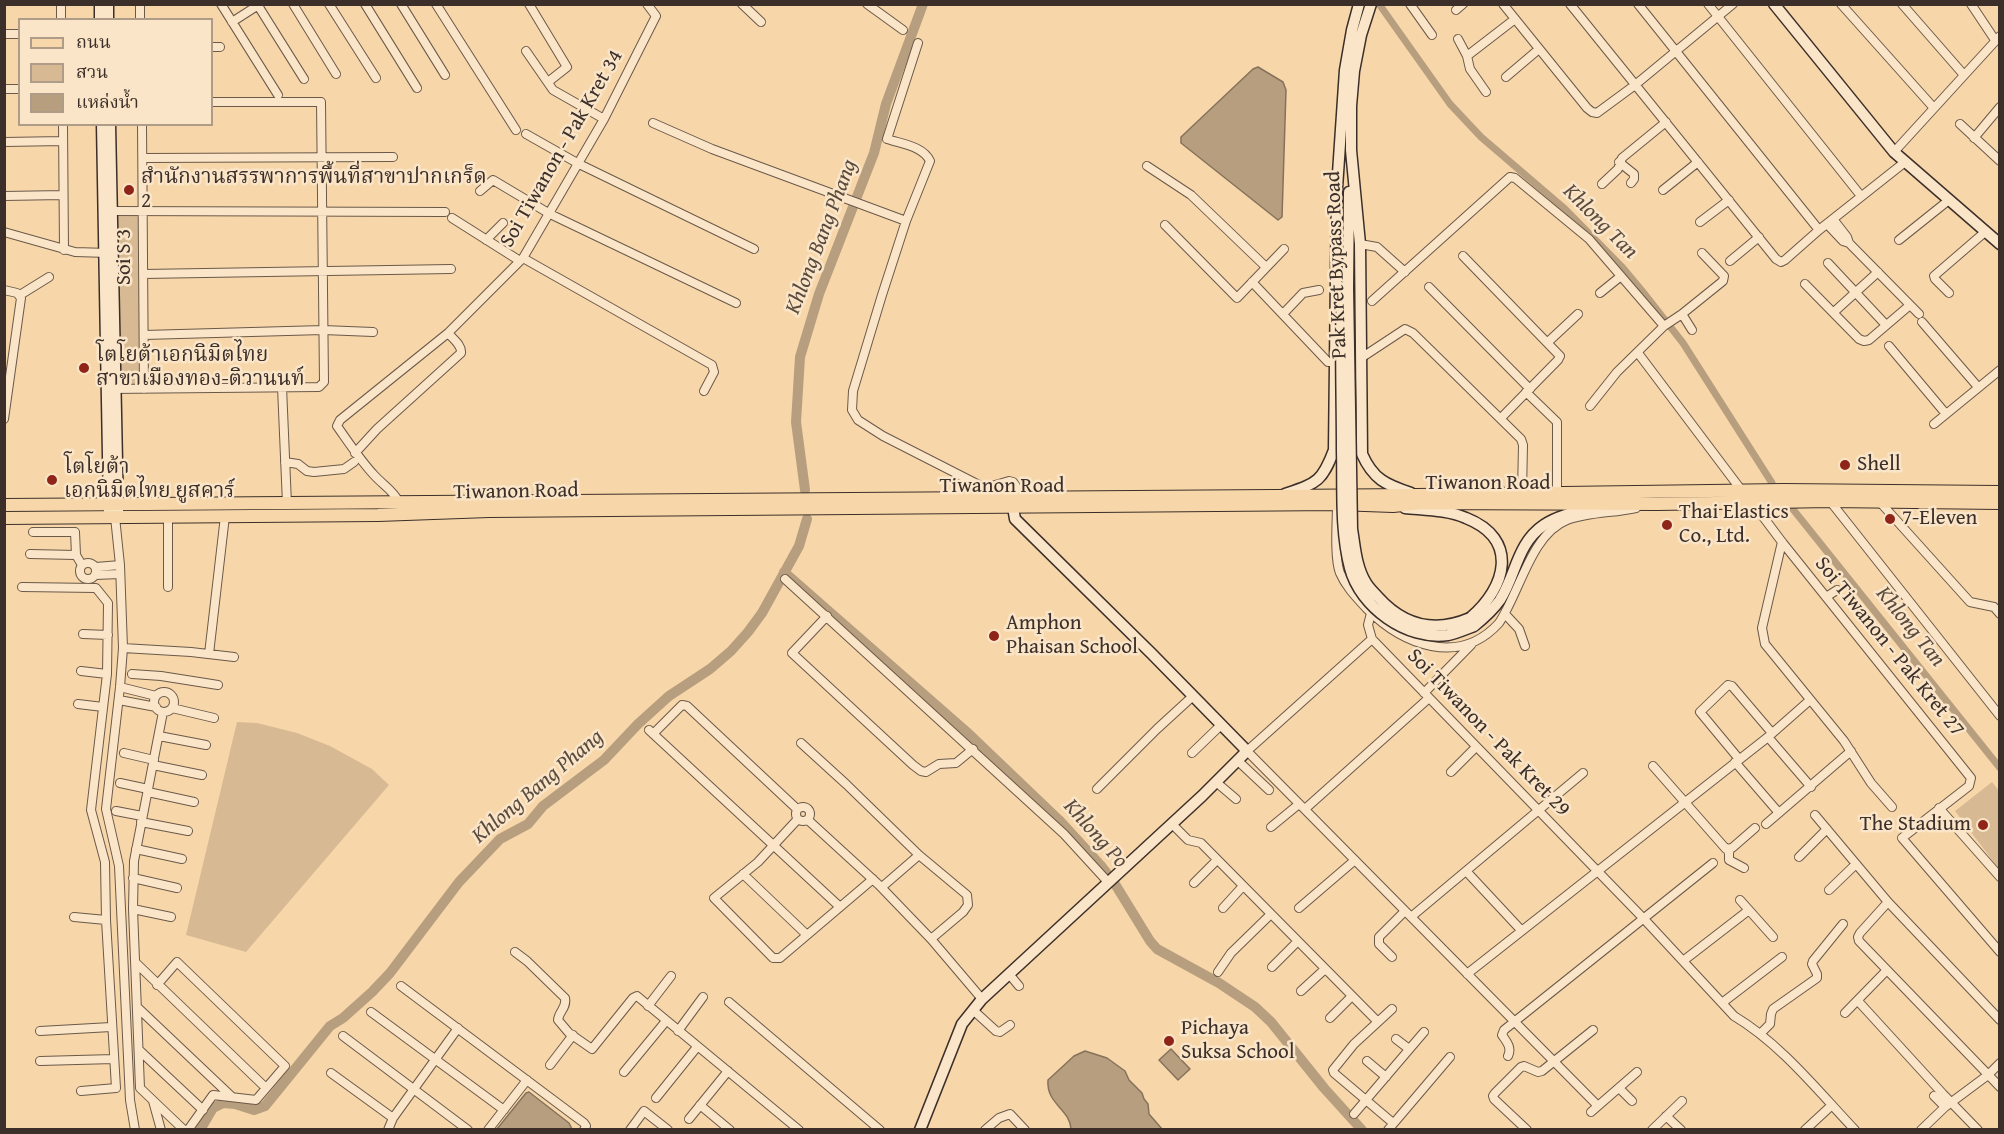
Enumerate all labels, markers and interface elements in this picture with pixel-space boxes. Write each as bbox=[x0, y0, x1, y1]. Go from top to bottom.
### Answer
legend bbox=[18, 18, 213, 126]
text: ถนน bbox=[76, 28, 111, 55]
street label: Soi Tiwanon - Pak Kret 34 bbox=[495, 46, 629, 252]
text: สวน bbox=[76, 58, 108, 85]
text: แหล่งน้ำ bbox=[76, 88, 139, 115]
water label: Khlong Bang Phang bbox=[780, 156, 864, 318]
place label: สำนักงานสรรพาการพื้นที่สาขาปากเกร็ด 2 bbox=[141, 165, 487, 215]
street label: Pak Kret Bypass Road bbox=[1321, 171, 1353, 359]
water label: Khlong Tan bbox=[1557, 179, 1643, 265]
marker: สำนักงานสรรพาการพื้นที่สาขาปากเกร็ด 2 bbox=[122, 183, 136, 197]
street label: Soi S 3 bbox=[112, 229, 138, 285]
place label: โตโยต้าเอกนิมิตไทย สาขาเมืองทอง-ติวานนท์ bbox=[96, 343, 305, 393]
marker: โตโยต้าเอกนิมิตไทย สาขาเมืองทอง-ติวานนท์ bbox=[77, 361, 91, 375]
place label: Shell bbox=[1857, 452, 1901, 478]
place label: โตโยต้า เอกนิมิตไทย ยูสคาร์ bbox=[64, 455, 235, 505]
marker: Shell bbox=[1838, 458, 1852, 472]
street label: Tiwanon Road bbox=[1425, 471, 1551, 497]
marker: โตโยต้า เอกนิมิตไทย ยูสคาร์ bbox=[45, 473, 59, 487]
street label: Tiwanon Road bbox=[939, 474, 1065, 500]
street label: Tiwanon Road bbox=[453, 478, 579, 506]
place label: Thai Elastics Co., Ltd. bbox=[1679, 500, 1789, 550]
place label: 7-Eleven bbox=[1902, 506, 1977, 532]
marker: 7-Eleven bbox=[1883, 512, 1897, 526]
marker: Thai Elastics Co., Ltd. bbox=[1660, 518, 1674, 532]
street label: Soi Tiwanon - Pak Kret 27 bbox=[1809, 552, 1969, 742]
water label: Khlong Tan bbox=[1870, 581, 1950, 673]
place label: Amphon Phaisan School bbox=[1006, 611, 1138, 661]
marker: Amphon Phaisan School bbox=[987, 629, 1001, 643]
street label: Soi Tiwanon - Pak Kret 29 bbox=[1401, 644, 1575, 822]
water label: Khlong Bang Phang bbox=[467, 724, 609, 850]
water label: Khlong Po bbox=[1057, 794, 1133, 874]
place label: The Stadium bbox=[1860, 812, 1971, 838]
marker: The Stadium bbox=[1976, 818, 1990, 832]
place label: Pichaya Suksa School bbox=[1181, 1016, 1295, 1066]
marker: Pichaya Suksa School bbox=[1162, 1034, 1176, 1048]

